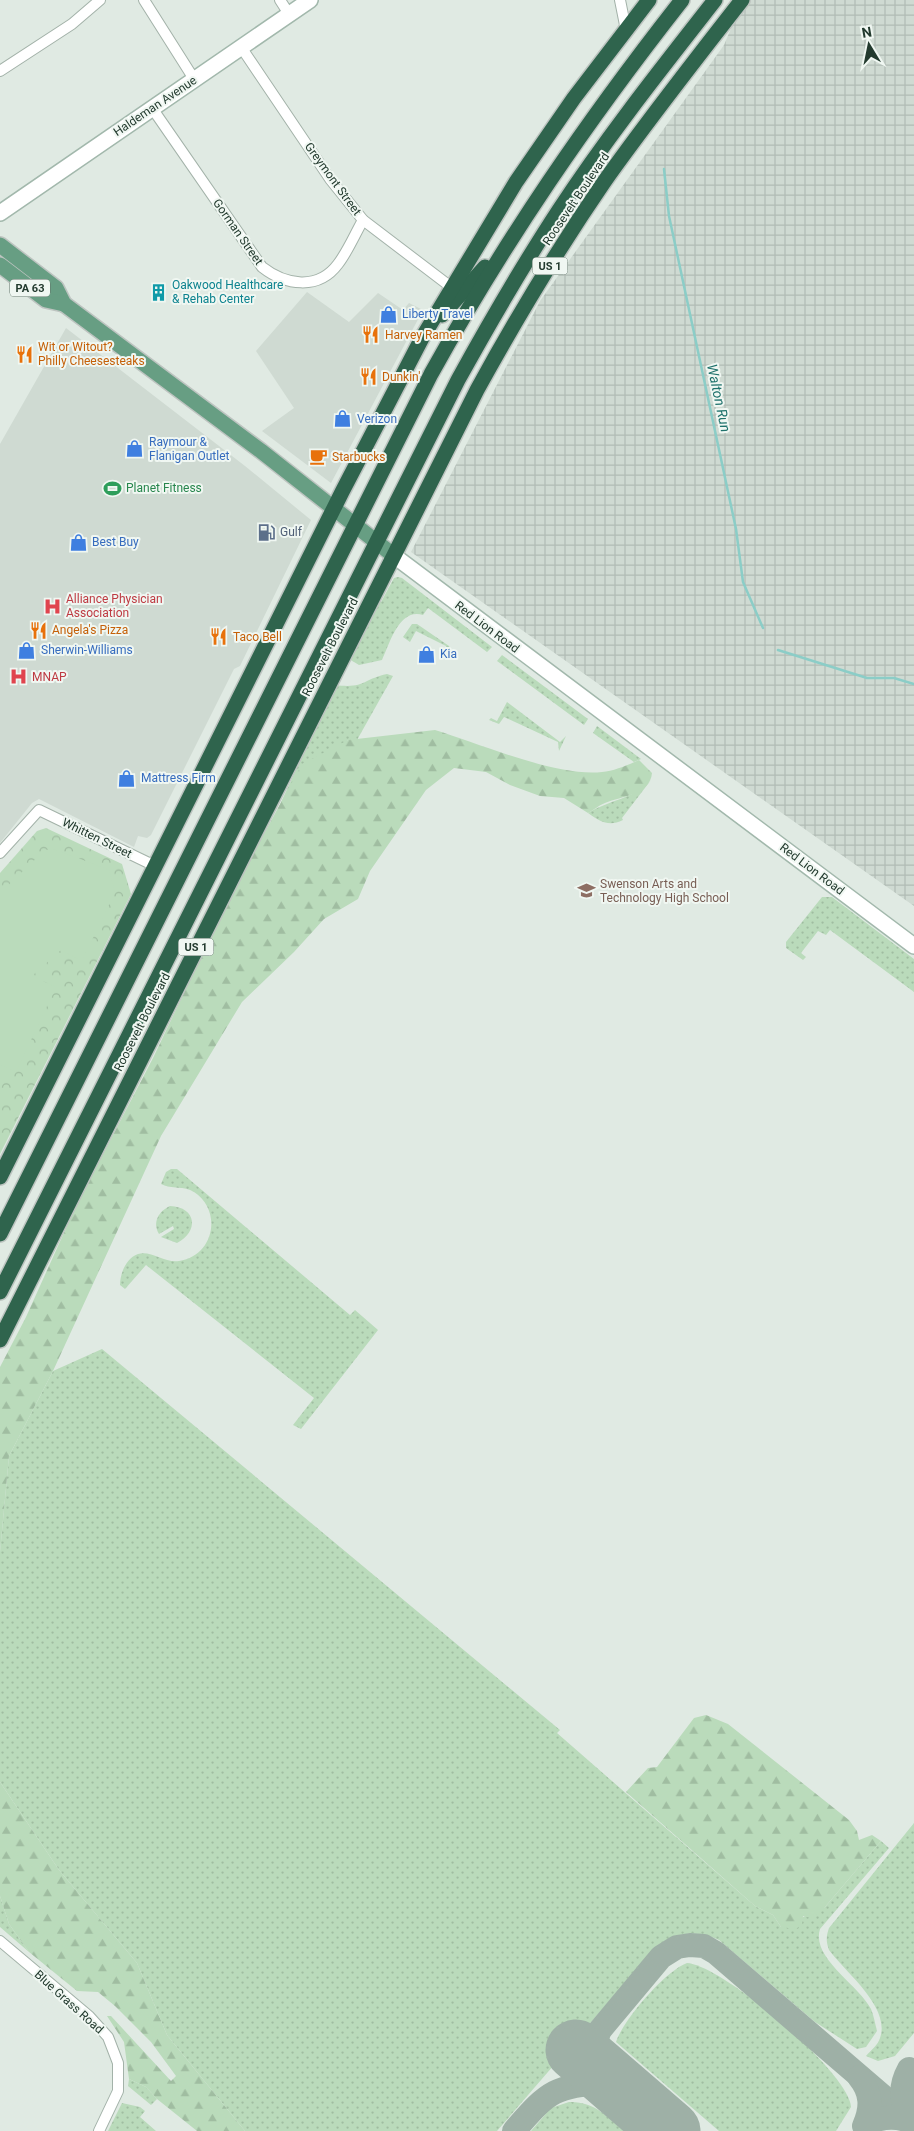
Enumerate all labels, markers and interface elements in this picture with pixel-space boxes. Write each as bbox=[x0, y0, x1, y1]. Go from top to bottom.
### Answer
north arrow bbox=[844, 20, 894, 70]
text: N bbox=[860, 23, 873, 41]
street label: Haldeman Avenue bbox=[111, 73, 199, 139]
street label: Greymont Street bbox=[302, 140, 364, 218]
street label: Roosevelt Boulevard bbox=[540, 150, 612, 248]
street label: Gorman Street bbox=[210, 196, 266, 268]
road number: US 1 bbox=[532, 258, 568, 274]
place label: Oakwood Healthcare & Rehab Center bbox=[172, 278, 283, 306]
road number: PA 63 bbox=[10, 280, 50, 296]
building icon: Oakwood Healthcare & Rehab Center bbox=[148, 282, 168, 302]
shop icon: Liberty Travel bbox=[378, 304, 398, 324]
place label: Liberty Travel bbox=[402, 307, 473, 321]
restaurant icon: Harvey Ramen bbox=[361, 325, 381, 345]
place label: Harvey Ramen bbox=[385, 328, 462, 342]
place label: Wit or Witout? Philly Cheesesteaks bbox=[38, 340, 145, 368]
restaurant icon: Wit or Witout? Philly Cheesesteaks bbox=[14, 344, 34, 364]
water label: Walton Run bbox=[704, 363, 734, 433]
restaurant icon: Dunkin' bbox=[358, 367, 378, 387]
place label: Dunkin' bbox=[382, 370, 420, 384]
shop icon: Verizon bbox=[333, 409, 353, 429]
place label: Verizon bbox=[357, 412, 397, 426]
place label: Raymour & Flanigan Outlet bbox=[149, 435, 230, 463]
shop icon: Raymour & Flanigan Outlet bbox=[125, 439, 145, 459]
cafe icon: Starbucks bbox=[308, 447, 328, 467]
place label: Starbucks bbox=[332, 450, 386, 464]
sports icon: Planet Fitness bbox=[102, 478, 122, 498]
place label: Planet Fitness bbox=[126, 481, 202, 495]
fuel station icon: Gulf bbox=[256, 522, 276, 542]
place label: Gulf bbox=[280, 525, 303, 539]
shop icon: Best Buy bbox=[68, 532, 88, 552]
place label: Best Buy bbox=[92, 535, 139, 549]
place label: Alliance Physician Association bbox=[66, 592, 163, 620]
street label: Roosevelt Boulevard bbox=[299, 595, 361, 699]
hospital icon: Alliance Physician Association bbox=[42, 596, 62, 616]
street label: Red Lion Road bbox=[452, 598, 522, 656]
restaurant icon: Angela's Pizza bbox=[28, 620, 48, 640]
place label: Angela's Pizza bbox=[52, 623, 128, 637]
restaurant icon: Taco Bell bbox=[209, 627, 229, 647]
place label: Taco Bell bbox=[233, 630, 282, 644]
shop icon: Sherwin-Williams bbox=[17, 640, 37, 660]
place label: Sherwin-Williams bbox=[41, 643, 133, 657]
shop icon: Kia bbox=[416, 644, 436, 664]
place label: Kia bbox=[440, 647, 457, 661]
hospital icon: MNAP bbox=[8, 667, 28, 687]
place label: MNAP bbox=[32, 670, 67, 684]
shop icon: Mattress Firm bbox=[117, 768, 137, 788]
place label: Mattress Firm bbox=[141, 771, 216, 785]
street label: Whitten Street bbox=[60, 815, 134, 861]
street label: Red Lion Road bbox=[777, 840, 847, 898]
place label: Swenson Arts and Technology High School bbox=[600, 877, 729, 905]
school or university icon: Swenson Arts and Technology High School bbox=[576, 881, 596, 901]
road number: US 1 bbox=[178, 939, 214, 956]
street label: Roosevelt Boulevard bbox=[111, 970, 173, 1074]
street label: Blue Grass Road bbox=[32, 1967, 106, 2037]

